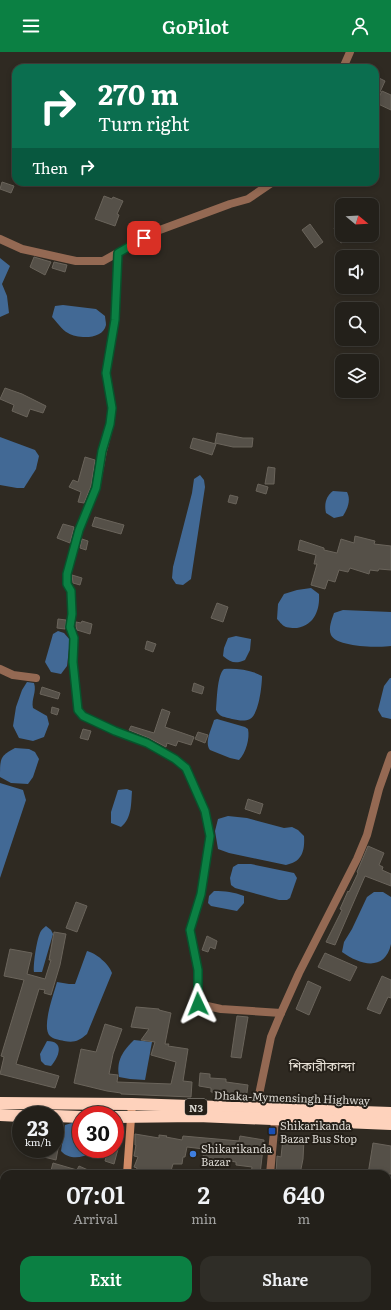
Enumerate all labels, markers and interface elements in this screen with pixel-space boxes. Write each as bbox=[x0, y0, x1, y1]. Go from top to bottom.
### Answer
text: GoPilot bbox=[162, 13, 229, 40]
icon: menu bbox=[20, 15, 42, 37]
icon: person bbox=[349, 15, 371, 37]
text: 270 m bbox=[98, 72, 179, 114]
icon: right bbox=[32, 80, 84, 132]
text: Turn right bbox=[98, 110, 189, 137]
text: Then bbox=[32, 156, 68, 179]
icon: right bbox=[76, 156, 98, 178]
north arrow bbox=[335, 198, 379, 242]
map controls bbox=[335, 198, 379, 398]
pin bbox=[127, 221, 161, 255]
icon: arrive bbox=[133, 227, 155, 249]
button: sound bbox=[335, 250, 379, 294]
button: search bbox=[335, 302, 379, 346]
button: layers bbox=[335, 354, 379, 398]
position arrow bbox=[177, 983, 219, 1025]
district label: শিকারীকান্দা bbox=[288, 1056, 356, 1075]
street label: Dhaka-Mymensingh Highway bbox=[214, 1086, 371, 1108]
road number: N3 bbox=[185, 1099, 207, 1115]
speed limit sign: 30 bbox=[72, 1106, 124, 1158]
text: 23 bbox=[27, 1112, 49, 1142]
place label: Shikarikanda Bazar Bus Stop bbox=[280, 1117, 357, 1146]
marker: Shikarikanda Bazar Bus Stop bbox=[267, 1126, 277, 1136]
text: km/h bbox=[25, 1134, 51, 1149]
place label: Shikarikanda Bazar bbox=[201, 1140, 272, 1169]
marker: Shikarikanda Bazar bbox=[188, 1149, 198, 1159]
text: 07:01 bbox=[66, 1176, 125, 1211]
text: 2 bbox=[198, 1176, 210, 1211]
text: 640 bbox=[283, 1176, 325, 1211]
text: Arrival bbox=[73, 1209, 118, 1228]
text: min bbox=[191, 1209, 217, 1228]
text: m bbox=[298, 1209, 310, 1228]
button: Exit bbox=[20, 1256, 192, 1302]
button: Share bbox=[200, 1256, 371, 1302]

